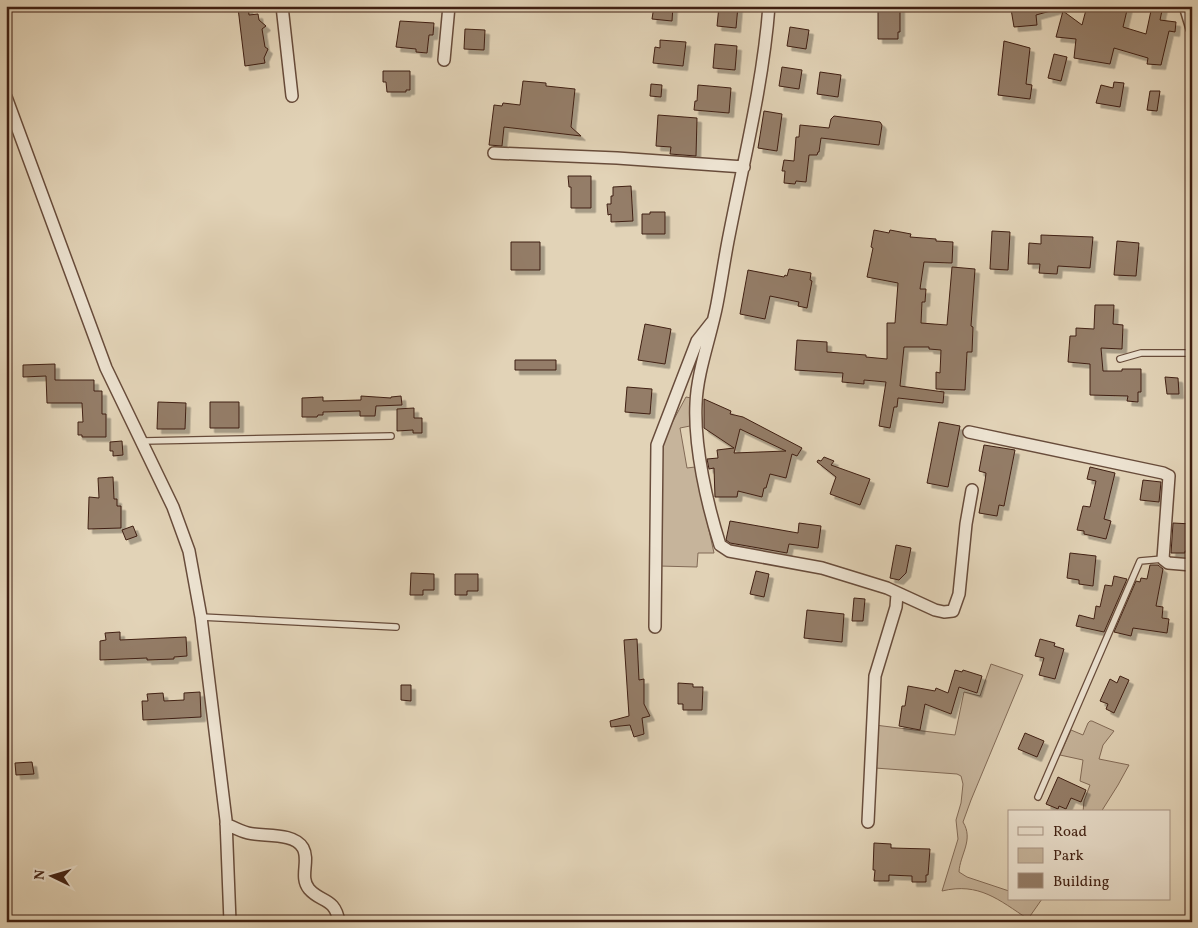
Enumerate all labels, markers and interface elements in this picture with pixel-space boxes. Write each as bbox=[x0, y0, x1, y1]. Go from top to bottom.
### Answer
legend bbox=[1008, 810, 1170, 900]
text: Road bbox=[1053, 822, 1087, 843]
text: Park bbox=[1053, 846, 1084, 867]
north arrow bbox=[28, 850, 78, 900]
text: N bbox=[31, 869, 50, 881]
text: Building bbox=[1053, 872, 1110, 893]

